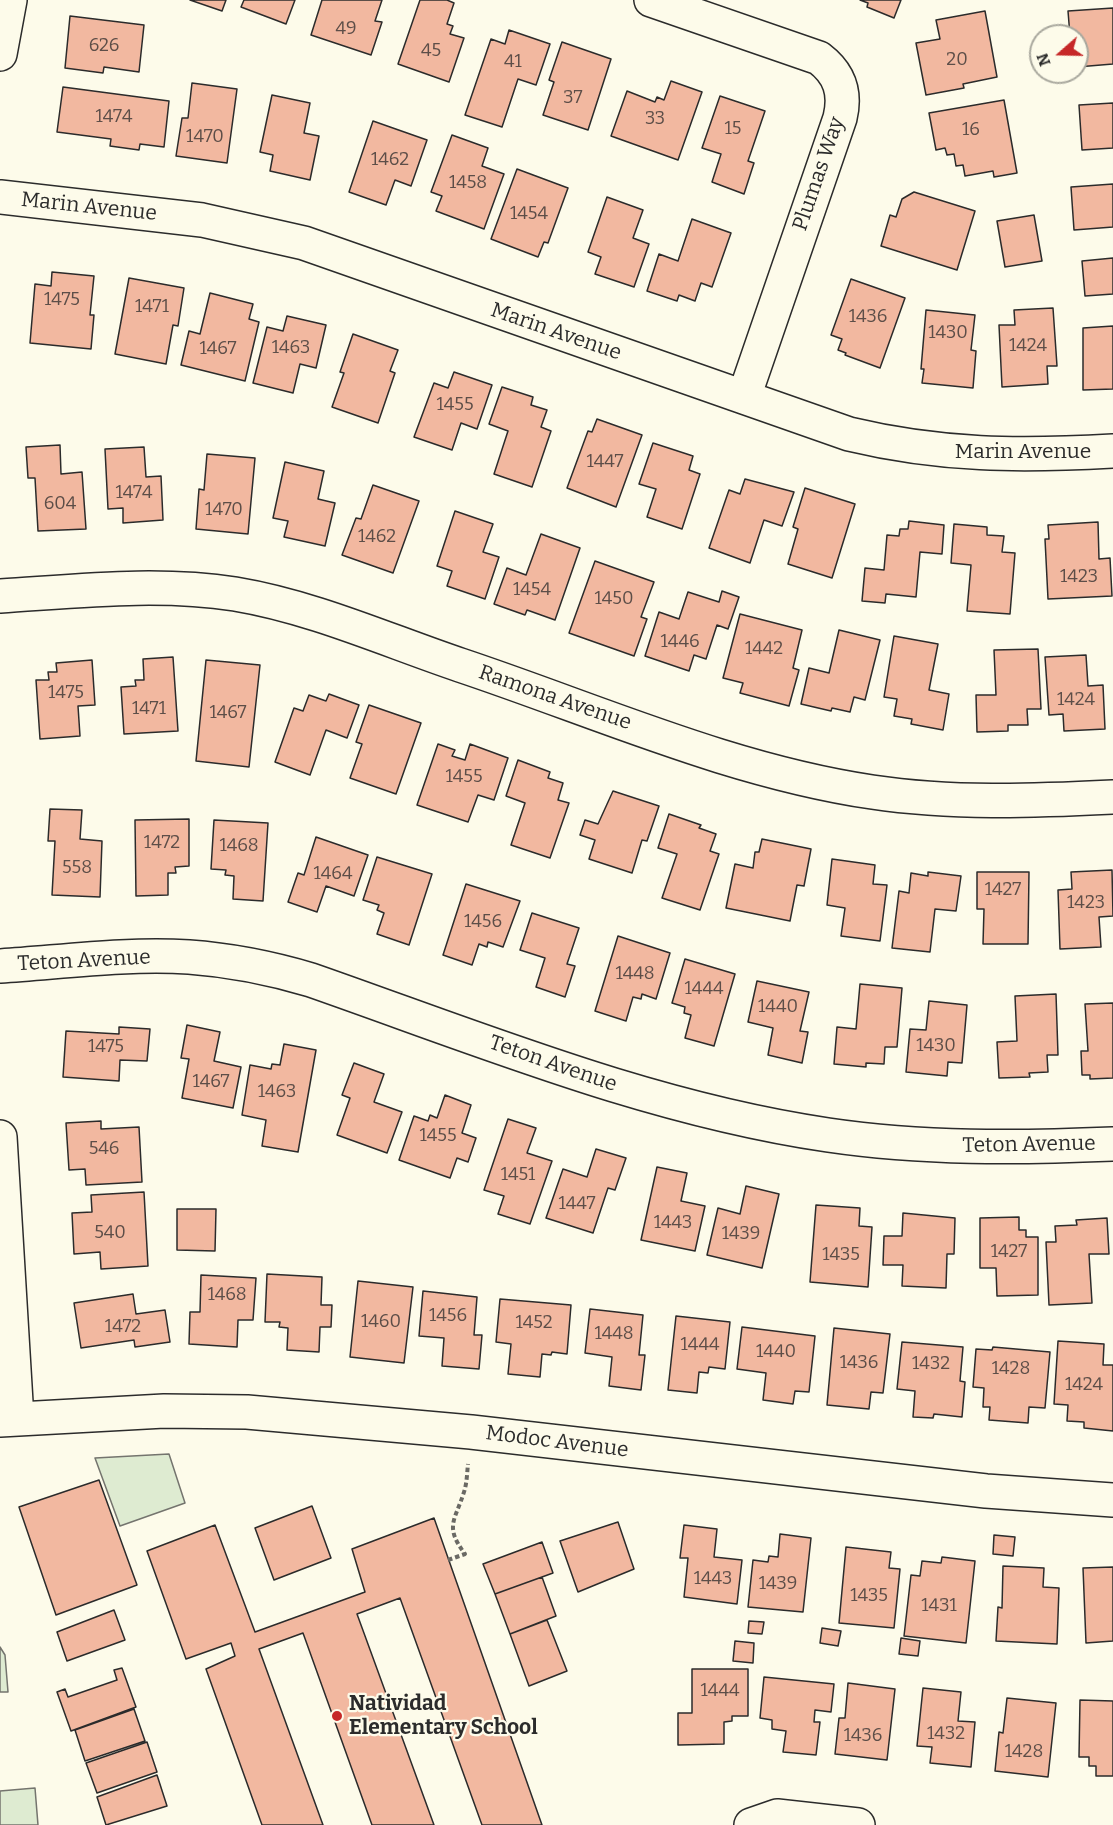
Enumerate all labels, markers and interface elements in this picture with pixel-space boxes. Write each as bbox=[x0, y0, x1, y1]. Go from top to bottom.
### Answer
house number: 49 bbox=[335, 18, 357, 40]
north arrow bbox=[1029, 24, 1089, 84]
house number: 626 bbox=[89, 35, 119, 57]
house number: 45 bbox=[421, 40, 441, 62]
house number: 20 bbox=[946, 49, 968, 71]
house number: 41 bbox=[504, 51, 522, 73]
text: N bbox=[1032, 51, 1055, 69]
house number: 37 bbox=[563, 87, 583, 109]
house number: 1474 bbox=[96, 106, 132, 128]
house number: 33 bbox=[645, 108, 665, 130]
street label: Plumas Way bbox=[788, 114, 850, 234]
house number: 15 bbox=[725, 118, 741, 140]
house number: 16 bbox=[962, 119, 980, 141]
house number: 1470 bbox=[186, 126, 224, 148]
house number: 1462 bbox=[371, 149, 409, 171]
house number: 1458 bbox=[449, 172, 487, 194]
street label: Marin Avenue bbox=[20, 187, 158, 227]
house number: 1454 bbox=[510, 203, 548, 225]
house number: 1475 bbox=[44, 289, 80, 311]
house number: 1471 bbox=[135, 296, 169, 318]
street label: Marin Avenue bbox=[487, 298, 625, 366]
house number: 1436 bbox=[849, 306, 887, 328]
house number: 1430 bbox=[928, 322, 968, 344]
house number: 1424 bbox=[1009, 335, 1047, 357]
house number: 1463 bbox=[272, 337, 310, 359]
house number: 1467 bbox=[199, 338, 237, 360]
house number: 1455 bbox=[436, 394, 474, 416]
street label: Marin Avenue bbox=[955, 439, 1091, 465]
house number: 1447 bbox=[586, 451, 624, 473]
house number: 1474 bbox=[116, 482, 152, 504]
house number: 604 bbox=[44, 493, 76, 515]
house number: 1470 bbox=[205, 499, 243, 521]
house number: 1462 bbox=[358, 526, 396, 548]
house number: 1423 bbox=[1060, 566, 1098, 588]
house number: 1454 bbox=[513, 579, 551, 601]
house number: 1450 bbox=[595, 588, 633, 610]
house number: 1446 bbox=[661, 631, 699, 653]
house number: 1442 bbox=[745, 638, 783, 660]
street label: Ramona Avenue bbox=[475, 660, 635, 736]
house number: 1475 bbox=[48, 682, 84, 704]
house number: 1424 bbox=[1057, 689, 1095, 711]
house number: 1471 bbox=[132, 698, 166, 720]
house number: 1467 bbox=[209, 702, 247, 724]
house number: 1455 bbox=[445, 766, 483, 788]
house number: 1472 bbox=[144, 832, 180, 854]
house number: 1468 bbox=[219, 835, 259, 857]
house number: 558 bbox=[62, 857, 92, 879]
house number: 1464 bbox=[314, 863, 352, 885]
house number: 1427 bbox=[985, 879, 1021, 901]
house number: 1423 bbox=[1067, 892, 1105, 914]
house number: 1456 bbox=[464, 911, 502, 933]
street label: Teton Avenue bbox=[17, 945, 151, 977]
house number: 1448 bbox=[615, 963, 655, 985]
house number: 1444 bbox=[684, 978, 724, 1000]
house number: 1440 bbox=[758, 996, 798, 1018]
street label: Teton Avenue bbox=[486, 1030, 620, 1098]
house number: 1430 bbox=[916, 1035, 956, 1057]
house number: 1475 bbox=[88, 1036, 124, 1058]
house number: 1467 bbox=[192, 1071, 230, 1093]
house number: 1463 bbox=[258, 1081, 296, 1103]
house number: 1455 bbox=[419, 1125, 457, 1147]
street label: Teton Avenue bbox=[962, 1131, 1096, 1159]
house number: 546 bbox=[89, 1138, 119, 1160]
house number: 1451 bbox=[501, 1164, 535, 1186]
house number: 1447 bbox=[558, 1193, 596, 1215]
house number: 1443 bbox=[654, 1212, 692, 1234]
house number: 540 bbox=[94, 1222, 126, 1244]
house number: 1439 bbox=[722, 1223, 760, 1245]
house number: 1427 bbox=[991, 1241, 1027, 1263]
house number: 1435 bbox=[822, 1244, 860, 1266]
house number: 1468 bbox=[207, 1284, 247, 1306]
house number: 1456 bbox=[429, 1305, 467, 1327]
house number: 1460 bbox=[361, 1311, 401, 1333]
house number: 1452 bbox=[516, 1312, 552, 1334]
house number: 1472 bbox=[105, 1316, 141, 1338]
house number: 1448 bbox=[594, 1323, 634, 1345]
house number: 1444 bbox=[680, 1334, 720, 1356]
house number: 1440 bbox=[756, 1341, 796, 1363]
house number: 1436 bbox=[840, 1352, 878, 1374]
house number: 1432 bbox=[912, 1353, 950, 1375]
house number: 1428 bbox=[992, 1358, 1030, 1380]
house number: 1424 bbox=[1065, 1374, 1103, 1396]
street label: Modoc Avenue bbox=[484, 1421, 630, 1463]
house number: 1443 bbox=[694, 1568, 732, 1590]
house number: 1439 bbox=[759, 1573, 797, 1595]
house number: 1435 bbox=[850, 1585, 888, 1607]
house number: 1431 bbox=[921, 1595, 957, 1617]
house number: 1444 bbox=[700, 1680, 740, 1702]
place label: Natividad Elementary School bbox=[349, 1691, 538, 1741]
marker: Natividad Elementary School bbox=[330, 1709, 344, 1723]
house number: 1432 bbox=[927, 1723, 965, 1745]
house number: 1436 bbox=[844, 1725, 882, 1747]
house number: 1428 bbox=[1005, 1741, 1043, 1763]

